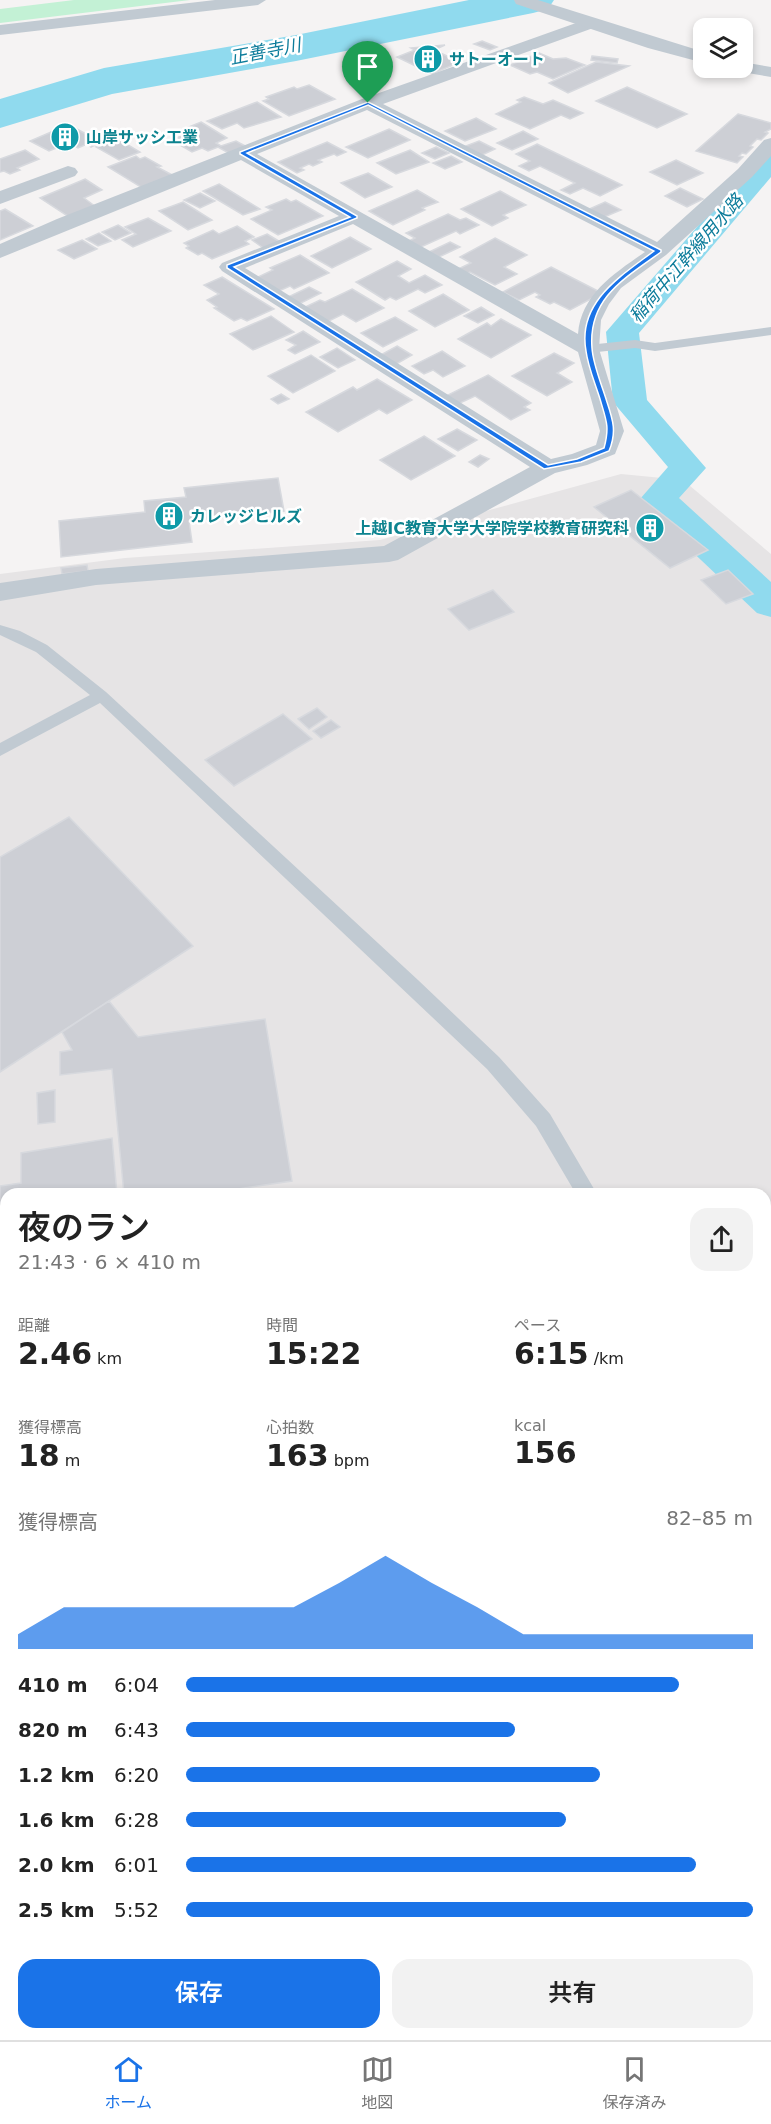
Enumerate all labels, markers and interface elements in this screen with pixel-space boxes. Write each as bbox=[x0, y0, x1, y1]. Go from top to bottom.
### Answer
map controls bbox=[693, 18, 753, 78]
button: layers bbox=[693, 18, 753, 78]
water label: 正善寺川 bbox=[228, 33, 304, 68]
pin bbox=[342, 41, 393, 103]
building icon: サトーオート bbox=[412, 43, 444, 75]
icon: arrive bbox=[351, 50, 384, 83]
place label: サトーオート bbox=[449, 50, 545, 69]
building icon: 山岸サッシ工業 bbox=[49, 121, 81, 153]
place label: 山岸サッシ工業 bbox=[86, 128, 198, 147]
water label: 稲荷中江幹線用水路 bbox=[625, 188, 748, 326]
building icon: カレッジヒルズ bbox=[153, 500, 185, 532]
place label: カレッジヒルズ bbox=[190, 507, 302, 526]
building icon: 上越IC教育大学大学院学校教育研究科 bbox=[634, 512, 666, 544]
place label: 上越IC教育大学大学院学校教育研究科 bbox=[355, 519, 629, 538]
text: 夜のラン bbox=[18, 1208, 150, 1247]
button: share bbox=[690, 1208, 753, 1271]
text: 21:43 · 6 × 410 m bbox=[18, 1250, 201, 1274]
text: 距離 bbox=[18, 1316, 50, 1335]
text: 時間 bbox=[266, 1316, 298, 1335]
text: ペース bbox=[514, 1316, 561, 1335]
text: 2.46 bbox=[18, 1336, 92, 1371]
text: 15:22 bbox=[266, 1336, 362, 1371]
text: 6:15 bbox=[514, 1336, 589, 1371]
text: km bbox=[92, 1349, 122, 1368]
text: /km bbox=[589, 1349, 624, 1368]
text: kcal bbox=[514, 1416, 546, 1435]
text: 獲得標高 bbox=[18, 1418, 82, 1437]
text: 心拍数 bbox=[266, 1418, 314, 1437]
text: 156 bbox=[514, 1435, 577, 1470]
text: 18 bbox=[18, 1438, 60, 1473]
text: 163 bbox=[266, 1438, 329, 1473]
text: m bbox=[60, 1451, 80, 1470]
text: bpm bbox=[329, 1451, 370, 1470]
text: 82–85 m bbox=[666, 1506, 753, 1530]
text: 獲得標高 bbox=[18, 1510, 98, 1534]
text: 410 m bbox=[18, 1673, 88, 1697]
text: 6:04 bbox=[114, 1673, 159, 1697]
text: 820 m bbox=[18, 1718, 88, 1742]
text: 6:43 bbox=[114, 1718, 159, 1742]
text: 1.2 km bbox=[18, 1763, 95, 1787]
text: 6:20 bbox=[114, 1763, 159, 1787]
text: 1.6 km bbox=[18, 1808, 95, 1832]
text: 6:28 bbox=[114, 1808, 159, 1832]
text: 2.0 km bbox=[18, 1853, 95, 1877]
text: 6:01 bbox=[114, 1853, 159, 1877]
text: 2.5 km bbox=[18, 1898, 95, 1922]
text: 5:52 bbox=[114, 1898, 159, 1922]
button: 保存 bbox=[18, 1959, 380, 2028]
button: 共有 bbox=[392, 1959, 753, 2028]
tab: ホーム bbox=[104, 2053, 152, 2113]
tab: 地図 bbox=[361, 2053, 394, 2113]
tab: 保存済み bbox=[603, 2053, 667, 2113]

